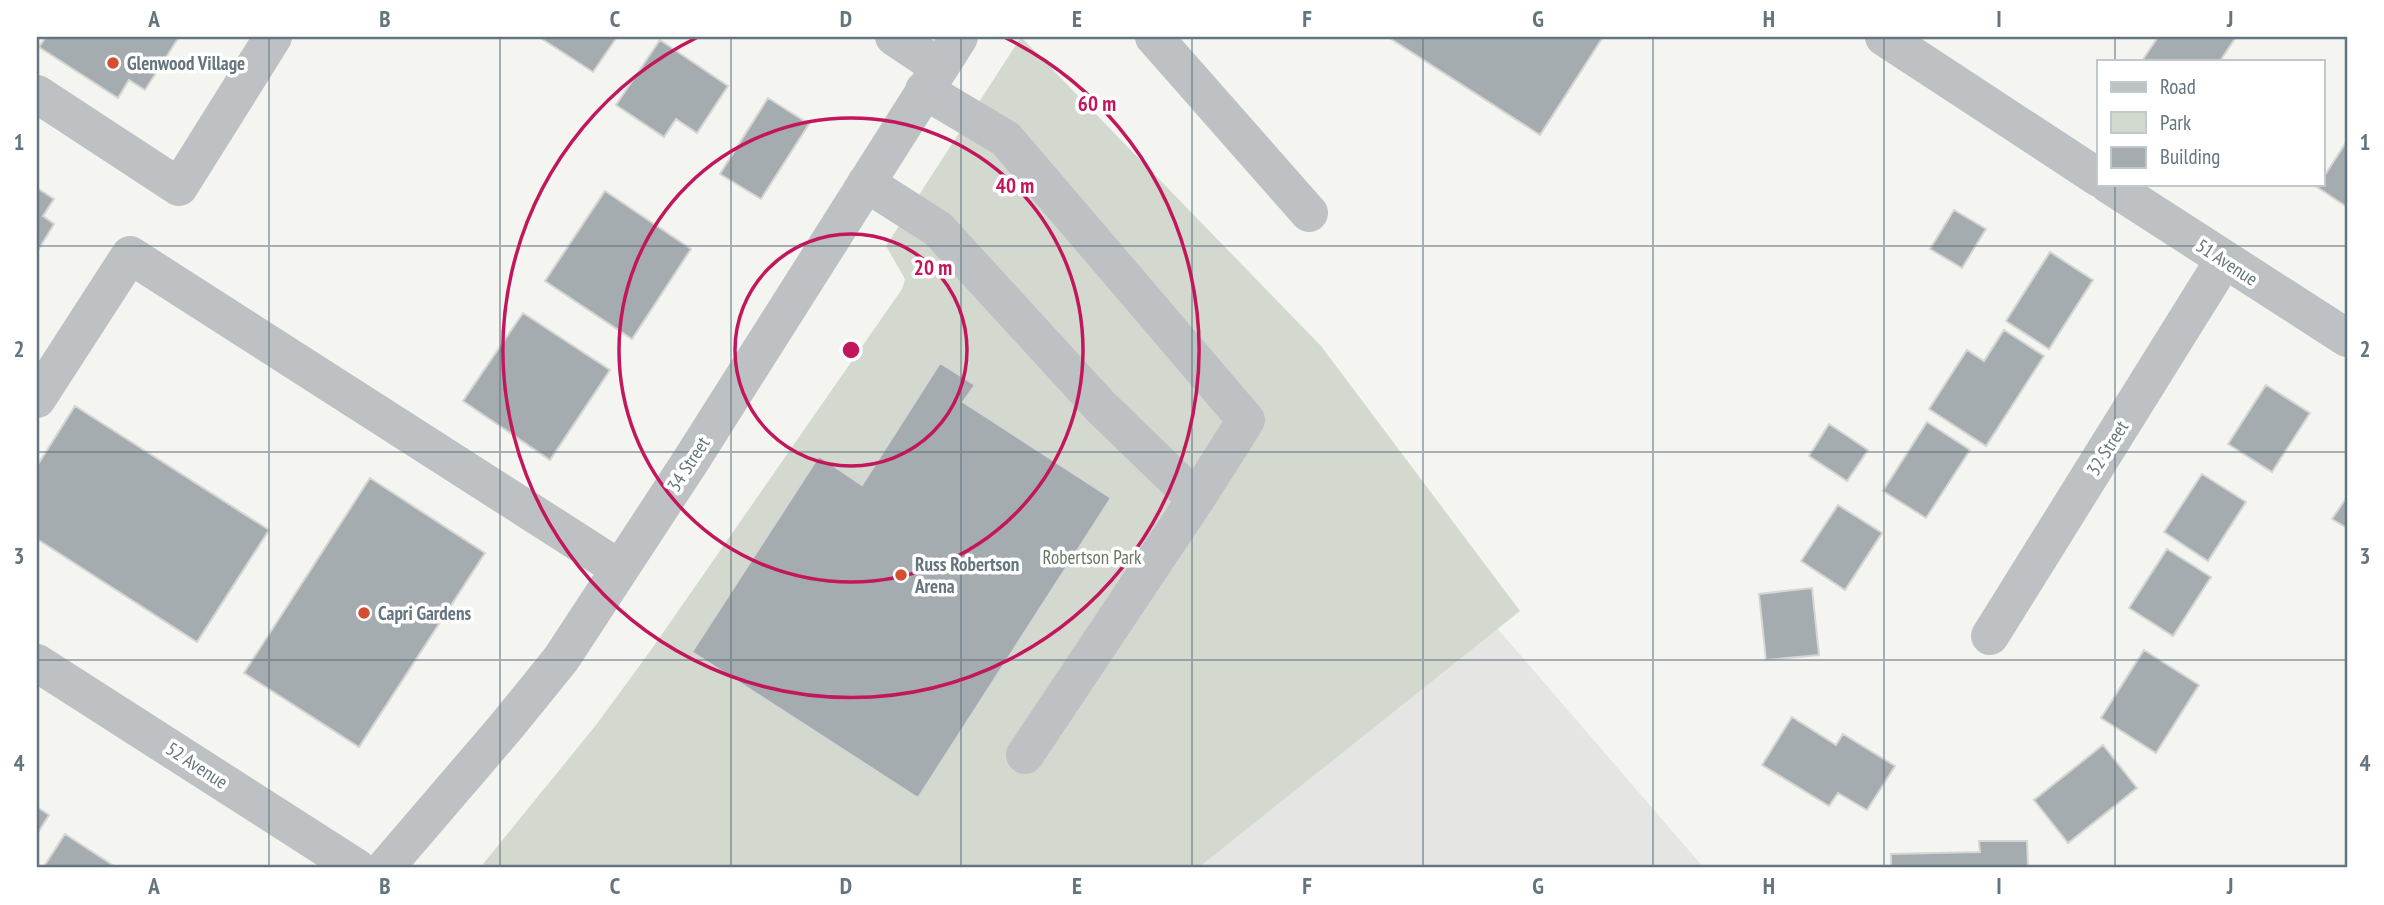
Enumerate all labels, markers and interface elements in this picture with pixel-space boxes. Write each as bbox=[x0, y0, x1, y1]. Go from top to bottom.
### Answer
text: A bbox=[147, 4, 160, 33]
text: B bbox=[379, 4, 391, 33]
text: C bbox=[610, 4, 621, 33]
text: D bbox=[840, 4, 852, 33]
text: E bbox=[1072, 4, 1082, 33]
text: F bbox=[1302, 4, 1312, 33]
text: G bbox=[1532, 4, 1544, 33]
text: H bbox=[1763, 4, 1775, 33]
text: I bbox=[1996, 4, 2002, 33]
text: J bbox=[2226, 4, 2233, 33]
place label: Glenwood Village bbox=[127, 51, 245, 75]
marker: Glenwood Village bbox=[105, 55, 121, 71]
legend bbox=[2097, 60, 2324, 186]
text: Road bbox=[2160, 73, 2196, 100]
text: 60 m bbox=[1078, 90, 1116, 117]
text: Park bbox=[2160, 109, 2191, 136]
text: 1 bbox=[14, 127, 25, 156]
text: 1 bbox=[2360, 127, 2371, 156]
text: Building bbox=[2160, 143, 2220, 170]
text: 40 m bbox=[996, 172, 1034, 199]
street label: 51 Avenue bbox=[2192, 233, 2262, 291]
text: 20 m bbox=[914, 254, 952, 281]
text: 2 bbox=[14, 334, 25, 363]
text: 2 bbox=[2360, 334, 2371, 363]
centre of rings bbox=[839, 338, 863, 362]
street label: 32 Street bbox=[2081, 415, 2134, 480]
street label: 34 Street bbox=[661, 431, 715, 496]
text: 3 bbox=[14, 541, 25, 570]
text: 3 bbox=[2360, 541, 2371, 570]
park label: Robertson Park bbox=[1043, 545, 1142, 569]
place label: Russ Robertson Arena bbox=[914, 552, 1019, 598]
marker: Russ Robertson Arena bbox=[893, 567, 909, 583]
place label: Capri Gardens bbox=[378, 601, 471, 625]
marker: Capri Gardens bbox=[356, 605, 372, 621]
street label: 52 Avenue bbox=[162, 736, 232, 794]
text: 4 bbox=[14, 748, 25, 777]
text: 4 bbox=[2360, 748, 2371, 777]
text: A bbox=[147, 871, 160, 900]
text: B bbox=[379, 871, 391, 900]
text: C bbox=[610, 871, 621, 900]
text: D bbox=[840, 871, 852, 900]
text: E bbox=[1072, 871, 1082, 900]
text: F bbox=[1302, 871, 1312, 900]
text: G bbox=[1532, 871, 1544, 900]
text: H bbox=[1763, 871, 1775, 900]
text: I bbox=[1996, 871, 2002, 900]
text: J bbox=[2226, 871, 2233, 900]

